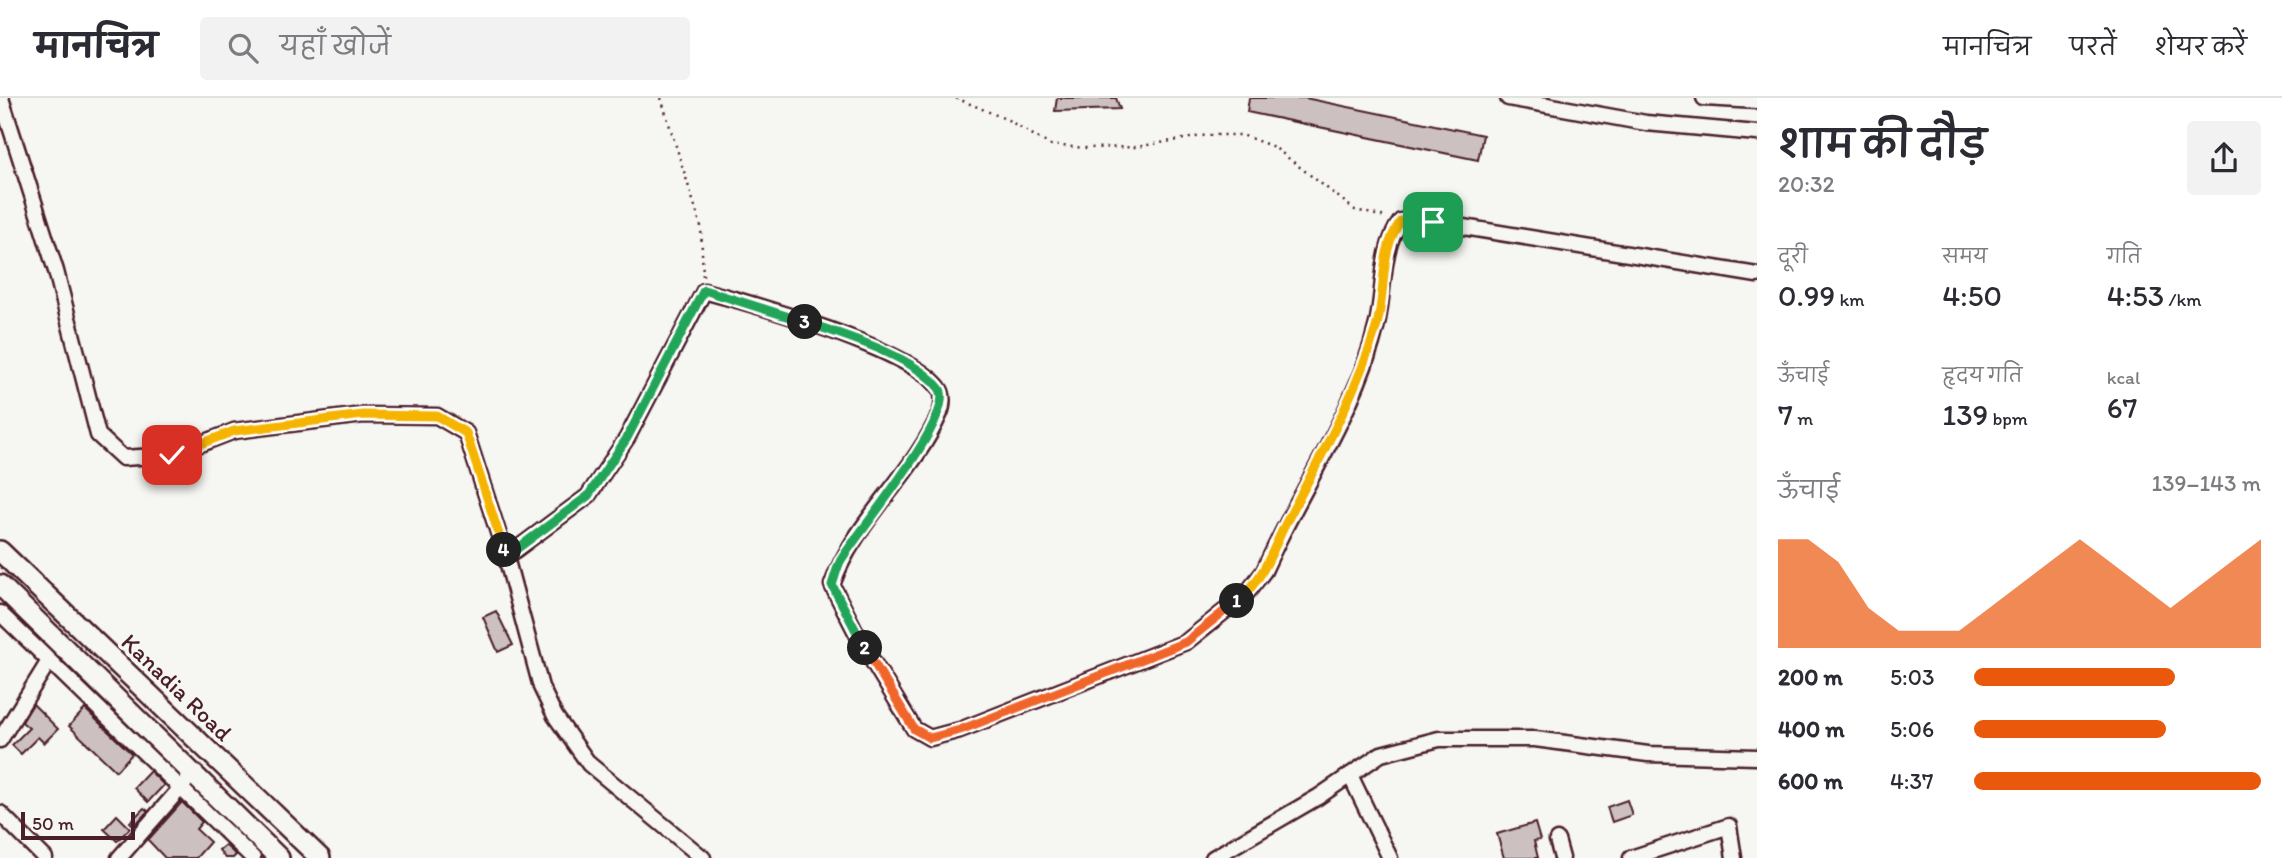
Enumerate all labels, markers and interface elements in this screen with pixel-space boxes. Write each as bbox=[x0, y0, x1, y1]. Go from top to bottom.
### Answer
search box bbox=[200, 17, 690, 80]
text: मानचित्र bbox=[35, 26, 158, 65]
icon: search bbox=[224, 29, 262, 67]
text: यहाँ खोजें bbox=[280, 30, 391, 62]
text: मानचित्र bbox=[1943, 32, 2031, 61]
text: परतें bbox=[2069, 32, 2116, 61]
text: शेयर करें bbox=[2154, 32, 2247, 61]
text: शाम की दौड़ bbox=[1778, 121, 1987, 167]
button: share bbox=[2187, 121, 2261, 195]
text: 20:32 bbox=[1778, 170, 1835, 198]
pin bbox=[1403, 192, 1463, 252]
icon: arrive bbox=[1414, 203, 1452, 241]
text: दूरी bbox=[1778, 245, 1808, 268]
text: समय bbox=[1942, 245, 1988, 268]
text: गति bbox=[2107, 245, 2141, 268]
text: 0.99 bbox=[1778, 277, 1835, 314]
text: 4:50 bbox=[1942, 277, 2002, 314]
text: 4:53 bbox=[2107, 277, 2164, 314]
text: km bbox=[1835, 288, 1865, 311]
text: /km bbox=[2164, 288, 2202, 311]
pin: 3 bbox=[788, 304, 822, 340]
text: 3 bbox=[799, 310, 810, 333]
text: ऊँचाई bbox=[1778, 364, 1829, 387]
text: हृदय गति bbox=[1942, 364, 2022, 387]
text: kcal bbox=[2107, 366, 2140, 389]
text: 67 bbox=[2107, 389, 2137, 426]
text: 7 bbox=[1778, 396, 1793, 433]
text: 139 bbox=[1942, 396, 1988, 433]
text: m bbox=[1793, 407, 1813, 430]
text: bpm bbox=[1988, 407, 2028, 430]
pin bbox=[142, 425, 202, 485]
icon: check bbox=[153, 436, 191, 474]
text: 139–143 m bbox=[2151, 469, 2261, 497]
text: ऊँचाई bbox=[1778, 476, 1840, 504]
pin: 4 bbox=[486, 532, 522, 568]
text: 4 bbox=[498, 538, 509, 561]
pin: 1 bbox=[1220, 584, 1254, 618]
text: 1 bbox=[1232, 589, 1241, 612]
street label: Kanadia Road bbox=[116, 627, 238, 747]
pin: 2 bbox=[848, 630, 882, 666]
text: 2 bbox=[860, 636, 870, 659]
text: 200 m bbox=[1778, 663, 1843, 691]
text: 5:03 bbox=[1890, 663, 1934, 691]
text: 400 m bbox=[1778, 715, 1845, 743]
text: 5:06 bbox=[1890, 715, 1934, 743]
text: 600 m bbox=[1778, 767, 1843, 795]
text: 4:37 bbox=[1890, 767, 1933, 795]
scale bar bbox=[21, 809, 135, 841]
text: 50 m bbox=[32, 812, 74, 835]

